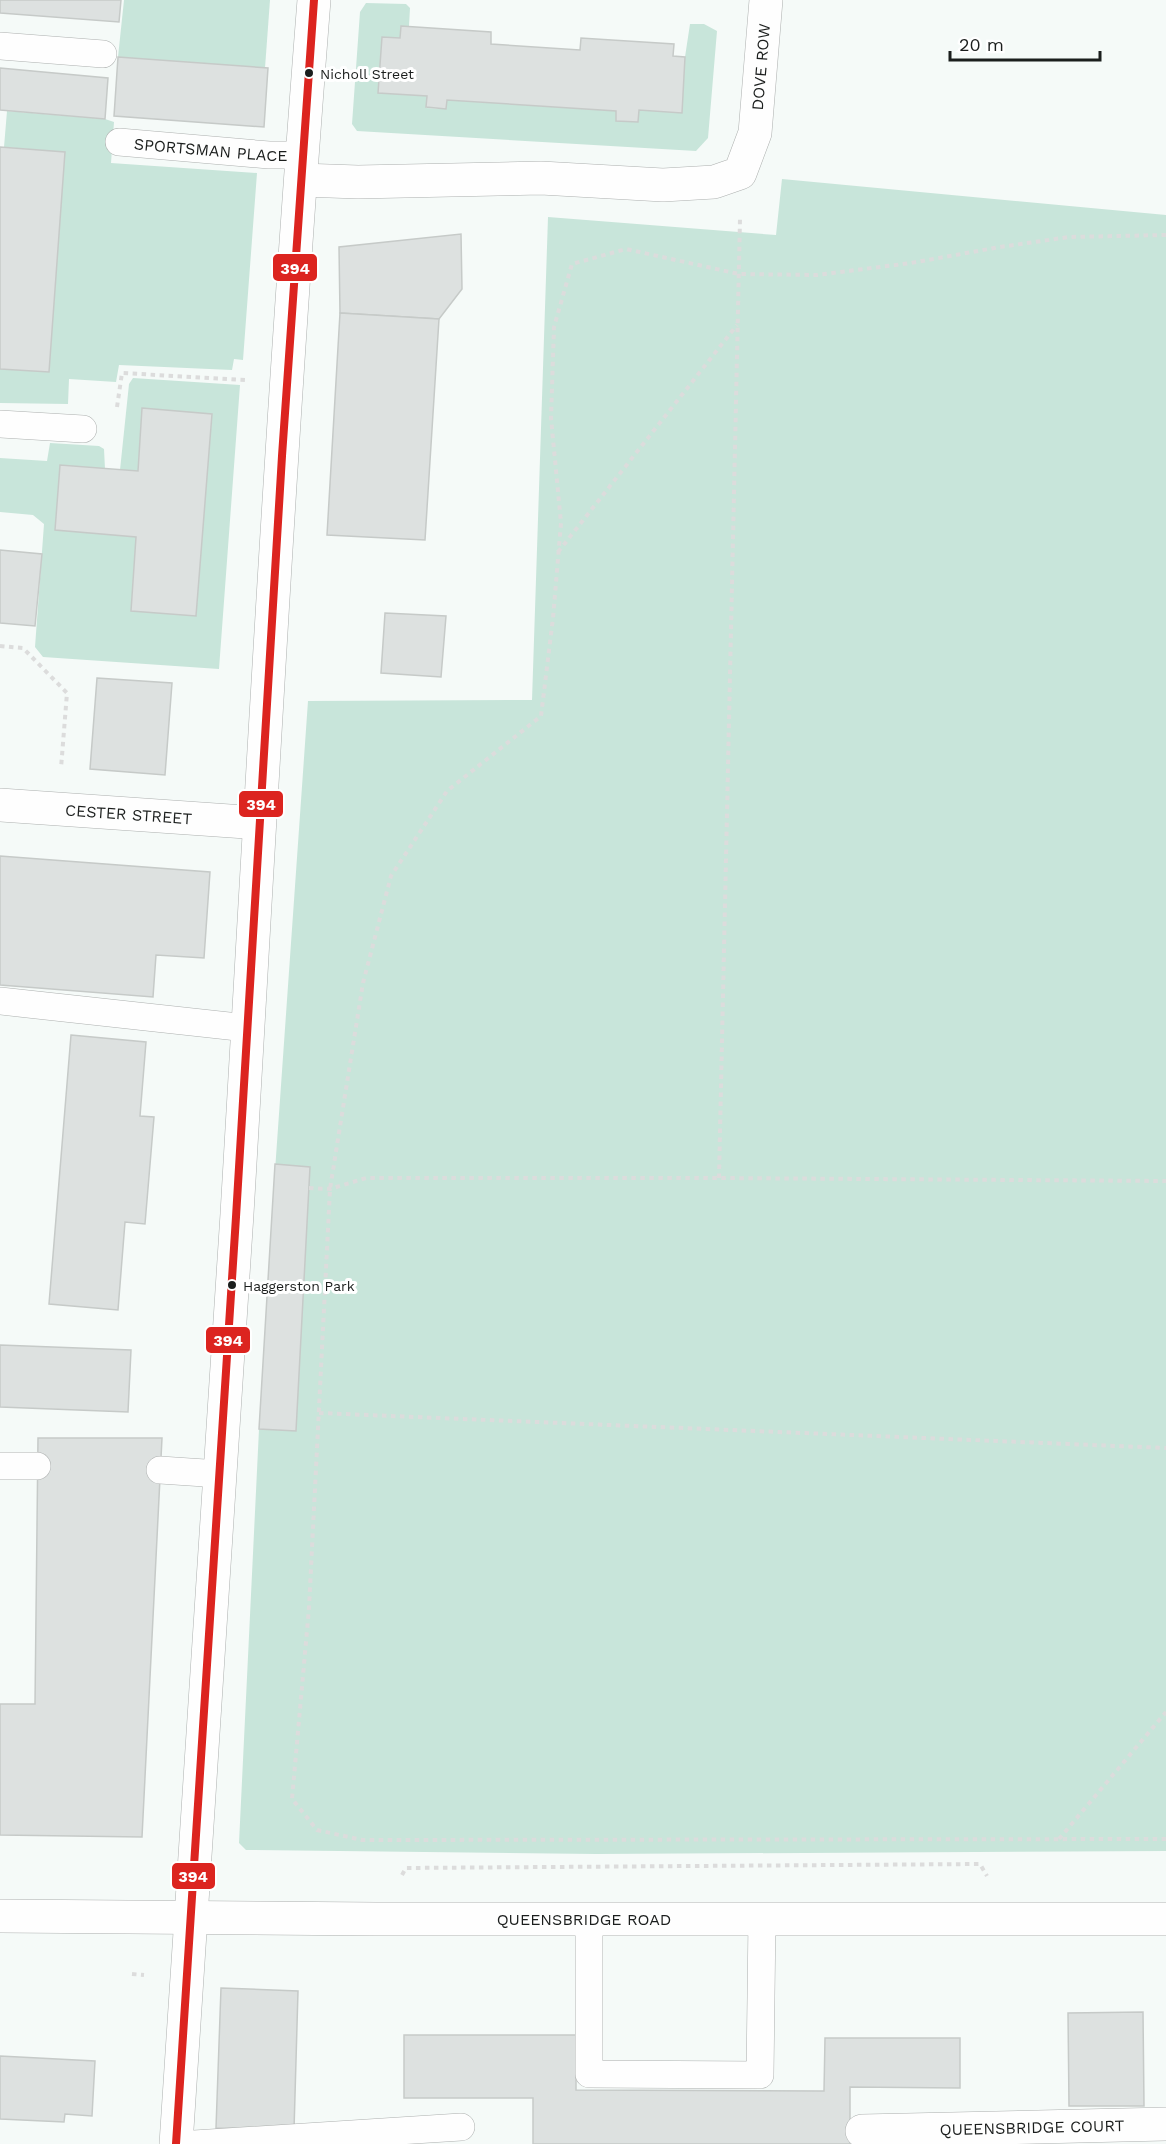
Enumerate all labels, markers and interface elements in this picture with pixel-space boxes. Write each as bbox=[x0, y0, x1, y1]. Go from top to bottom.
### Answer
street label: DOVE ROW bbox=[748, 23, 774, 111]
scale bar bbox=[950, 24, 1100, 62]
text: 20 m bbox=[959, 34, 1004, 55]
place label: Nicholl Street bbox=[320, 66, 414, 82]
marker: Nicholl Street bbox=[303, 67, 315, 79]
street label: SPORTSMAN PLACE bbox=[133, 134, 287, 165]
line badge: 394 bbox=[272, 253, 318, 282]
text: 394 bbox=[280, 259, 310, 278]
line badge: 394 bbox=[238, 790, 284, 818]
text: 394 bbox=[246, 795, 276, 814]
street label: CESTER STREET bbox=[65, 801, 193, 828]
place label: Haggerston Park bbox=[243, 1278, 355, 1294]
marker: Haggerston Park bbox=[226, 1279, 238, 1291]
line badge: 394 bbox=[205, 1326, 251, 1354]
text: 394 bbox=[213, 1331, 243, 1350]
line badge: 394 bbox=[171, 1862, 216, 1890]
text: 394 bbox=[178, 1867, 208, 1886]
street label: QUEENSBRIDGE ROAD bbox=[497, 1910, 671, 1929]
street label: QUEENSBRIDGE COURT bbox=[939, 2116, 1125, 2139]

